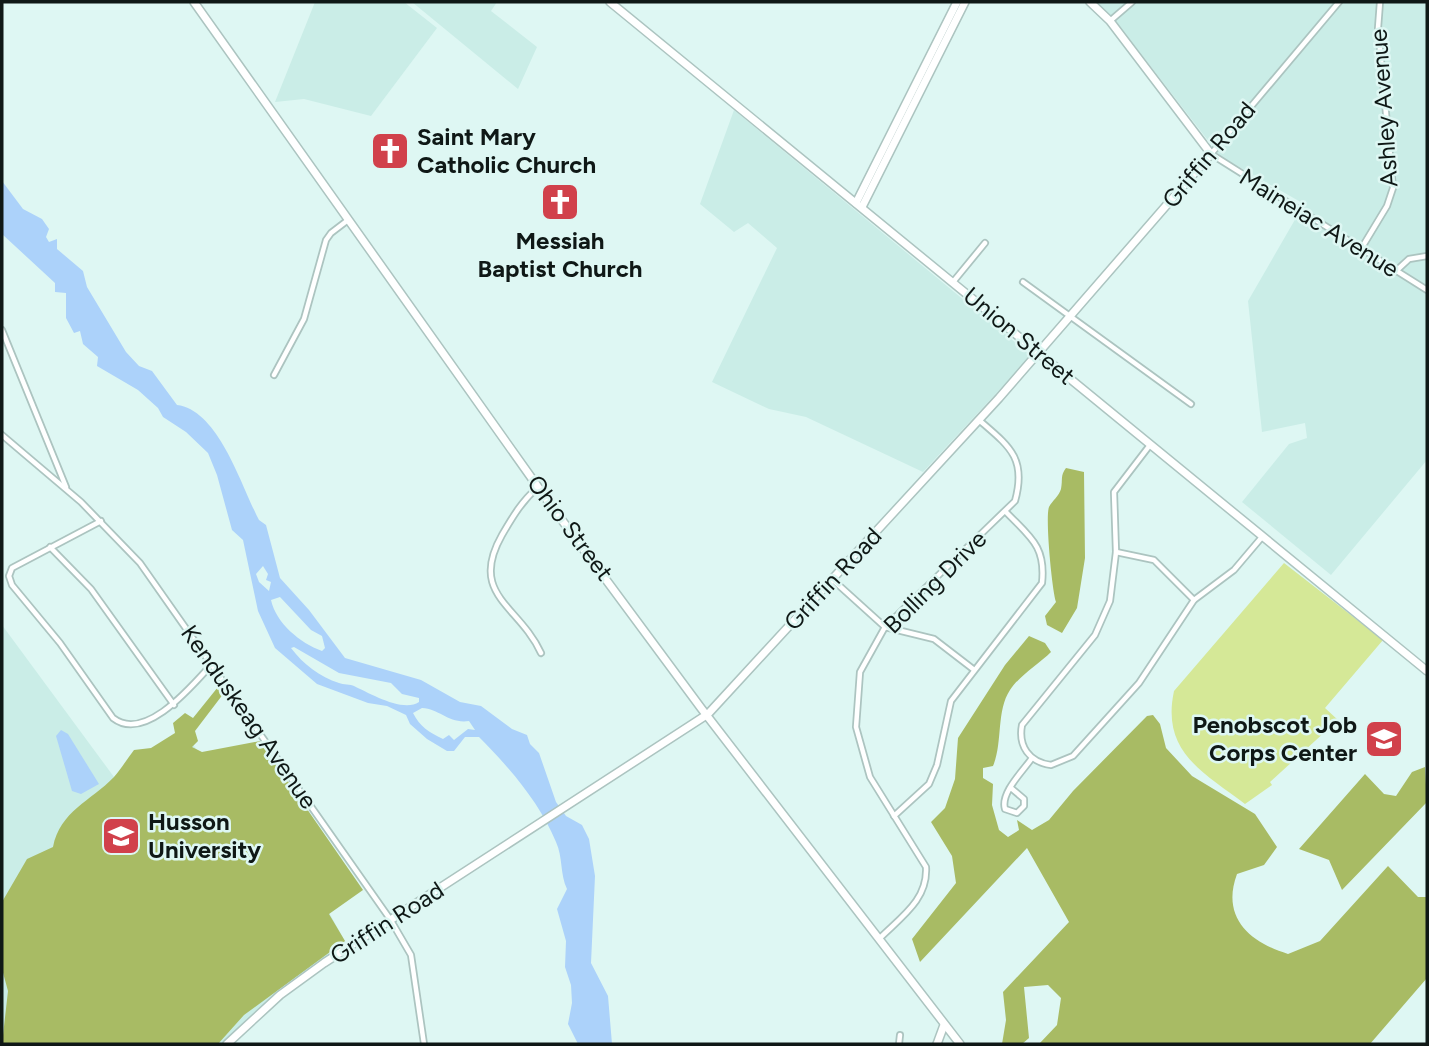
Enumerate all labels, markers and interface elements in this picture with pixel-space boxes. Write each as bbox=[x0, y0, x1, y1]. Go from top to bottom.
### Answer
street label: Ashley Avenue bbox=[1364, 28, 1403, 188]
street label: Griffin Road bbox=[1156, 96, 1261, 214]
place label: Saint Mary Catholic Church bbox=[417, 122, 596, 179]
church icon: Saint Mary Catholic Church bbox=[369, 130, 411, 172]
street label: Maineiac Avenue bbox=[1234, 162, 1404, 283]
church icon: Messiah Baptist Church bbox=[539, 181, 581, 223]
place label: Messiah Baptist Church bbox=[478, 226, 642, 283]
street label: Union Street bbox=[958, 281, 1081, 391]
street label: Ohio Street bbox=[521, 469, 619, 586]
street label: Griffin Road bbox=[778, 521, 887, 636]
street label: Bolling Drive bbox=[877, 524, 992, 639]
street label: Kenduskeag Avenue bbox=[175, 619, 324, 814]
place label: Penobscot Job Corps Center bbox=[1193, 710, 1357, 767]
school or university icon: Penobscot Job Corps Center bbox=[1363, 718, 1405, 760]
place label: Husson University bbox=[148, 807, 261, 864]
school or university icon: Husson University bbox=[100, 815, 142, 857]
street label: Griffin Road bbox=[324, 875, 449, 970]

